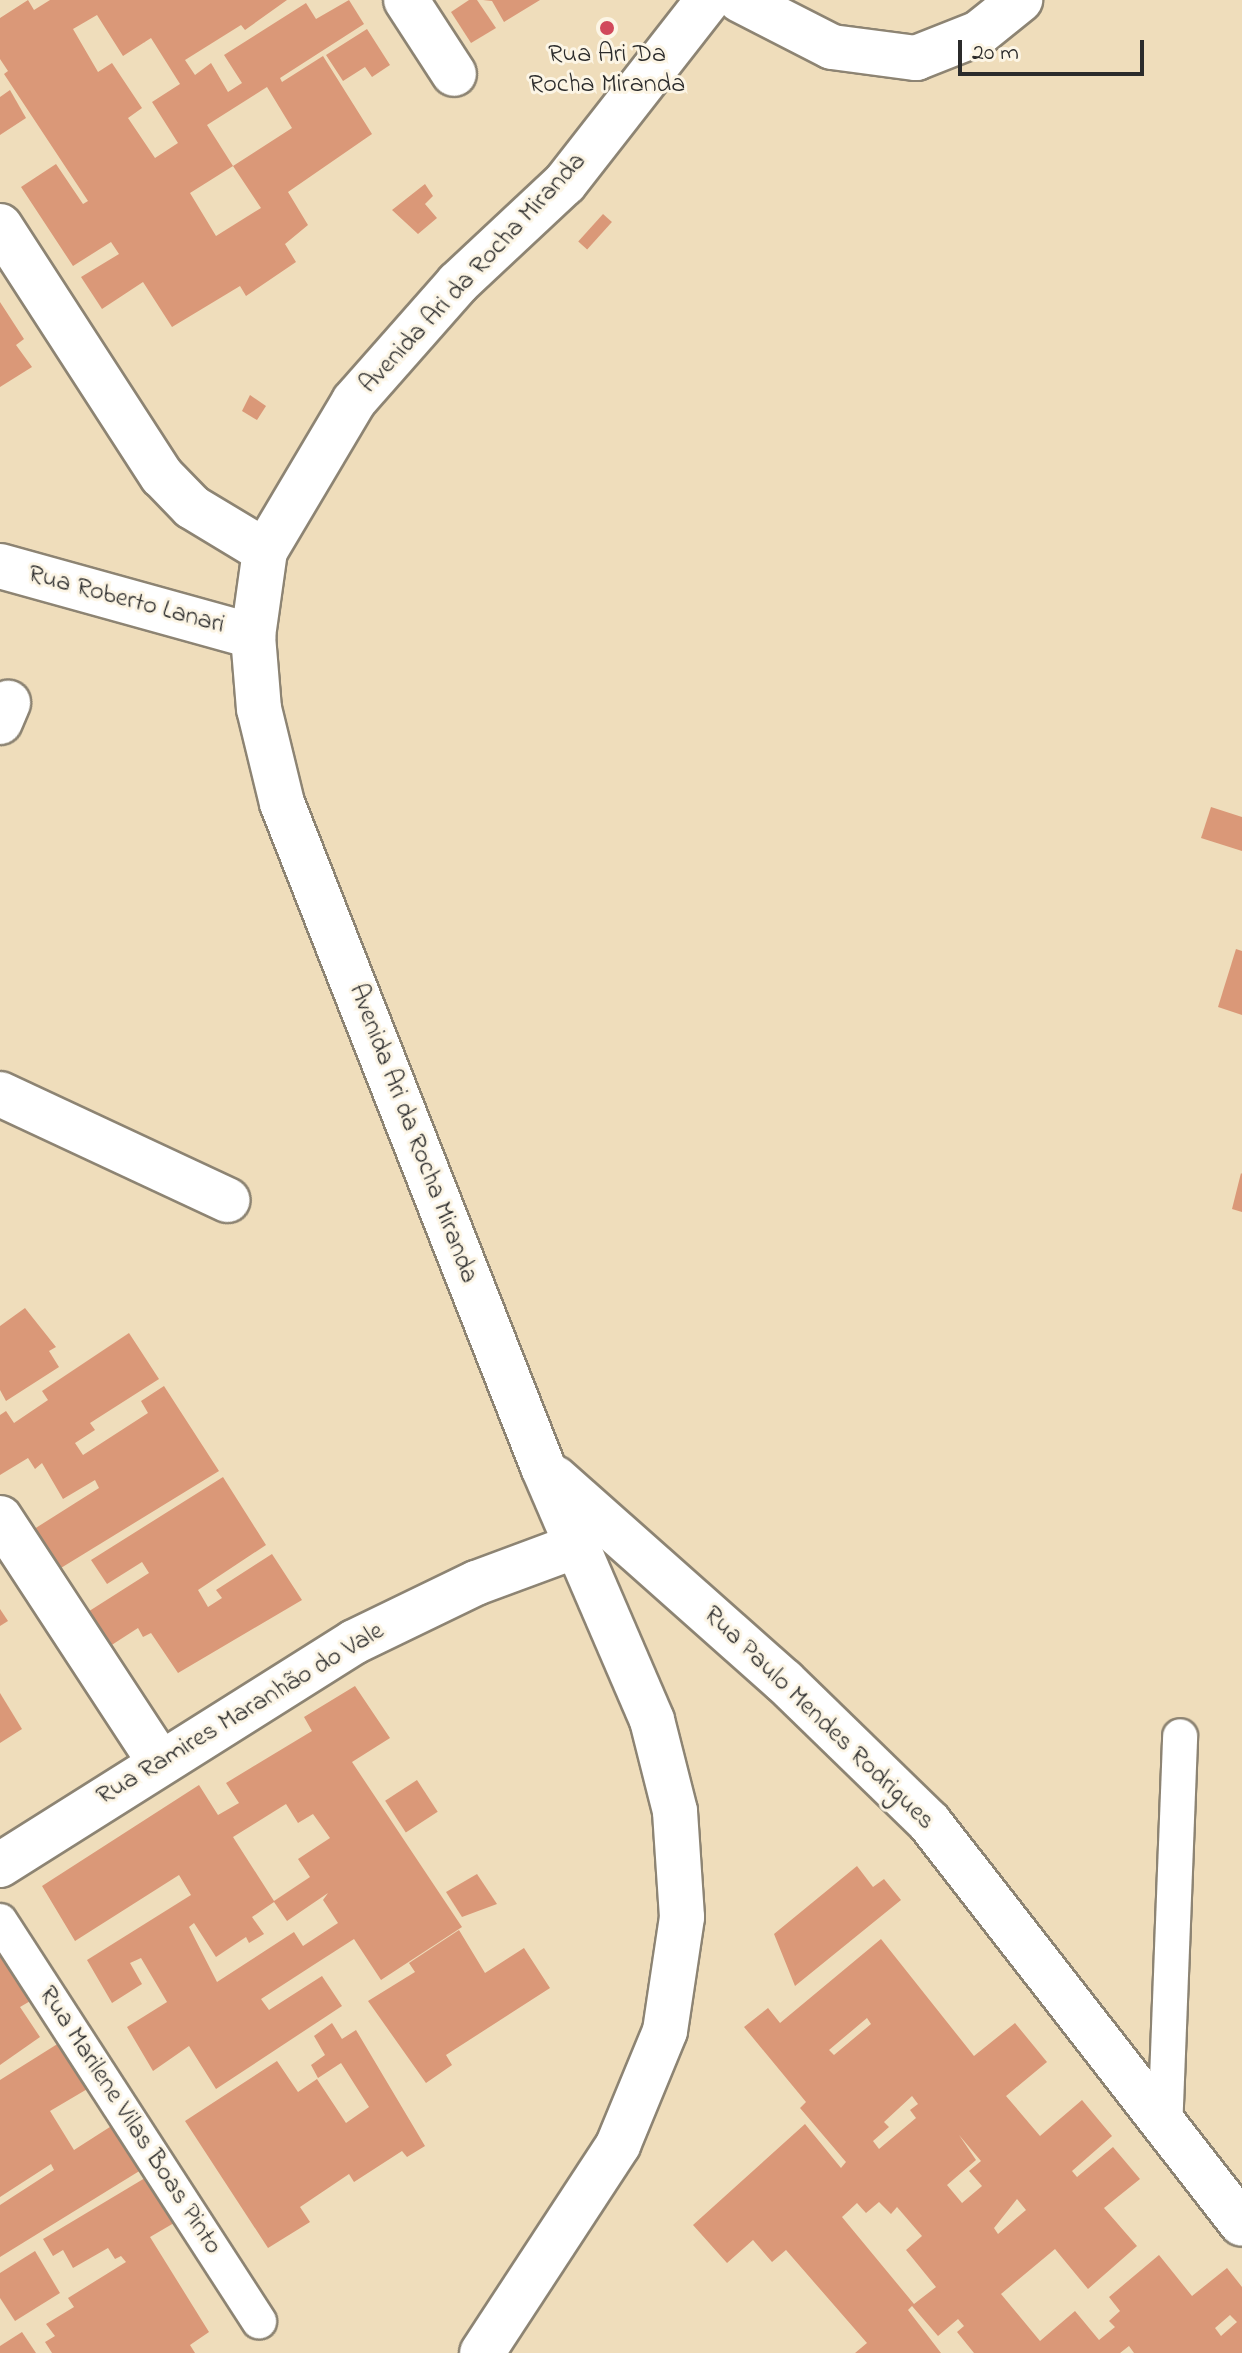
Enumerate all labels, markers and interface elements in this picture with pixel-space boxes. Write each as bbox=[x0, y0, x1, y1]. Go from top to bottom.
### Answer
marker: Rua Ari Da Rocha Miranda bbox=[598, 19, 616, 37]
scale bar bbox=[962, 24, 1148, 74]
text: 20 m bbox=[972, 36, 1019, 71]
place label: Rua Ari Da Rocha Miranda bbox=[529, 40, 685, 102]
street label: Avenida Ari da Rocha Miranda bbox=[354, 147, 594, 401]
street label: Rua Roberto Lanari bbox=[24, 560, 228, 642]
street label: Avenida Ari da Rocha Miranda bbox=[340, 980, 484, 1288]
street label: Rua Paulo Mendes Rodrigues bbox=[696, 1600, 940, 1838]
street label: Rua Ramires Maranhão do Vale bbox=[92, 1617, 390, 1813]
street label: Rua Marilene Vilas Boas Pinto bbox=[31, 1981, 227, 2261]

